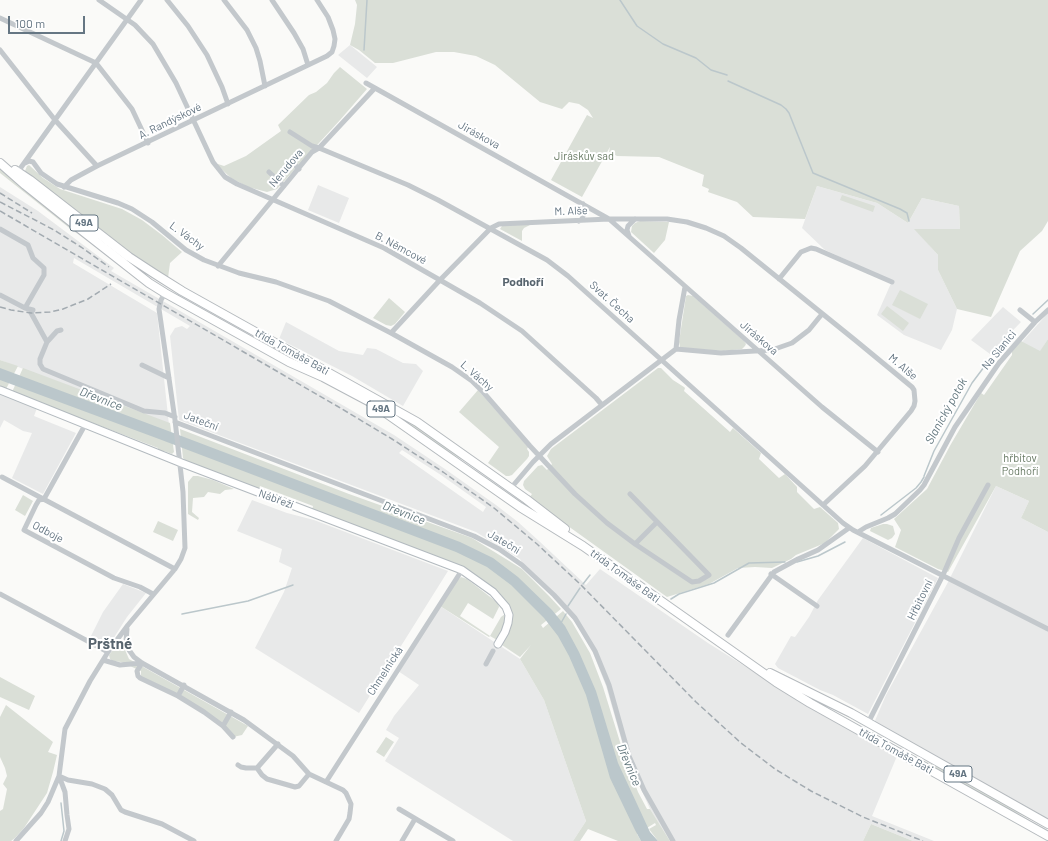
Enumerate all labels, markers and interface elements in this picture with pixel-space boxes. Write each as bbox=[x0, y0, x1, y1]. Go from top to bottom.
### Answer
scale bar bbox=[10, 8, 87, 34]
text: 100 m bbox=[15, 16, 45, 30]
street label: A. Randýskové bbox=[136, 100, 204, 142]
street label: Jiráskova bbox=[456, 118, 502, 152]
street label: Nerudova bbox=[266, 146, 306, 190]
park label: Jiráskův sad bbox=[554, 149, 614, 163]
street label: M. Alše bbox=[554, 204, 588, 218]
road number: 49A bbox=[70, 215, 98, 231]
street label: L. Váchy bbox=[167, 219, 207, 253]
street label: B. Němcové bbox=[373, 229, 429, 267]
district label: Podhoří bbox=[503, 275, 543, 289]
street label: Svat. Čecha bbox=[587, 278, 637, 326]
street label: Jiráskova bbox=[737, 318, 781, 358]
street label: třída Tomáše Bati bbox=[253, 326, 331, 378]
street label: Na Slanici bbox=[979, 328, 1019, 372]
street label: M. Alše bbox=[886, 351, 920, 383]
street label: L. Váchy bbox=[458, 358, 496, 394]
water label: Slanický potok bbox=[922, 375, 970, 447]
water label: Dřevnice bbox=[78, 384, 124, 414]
road number: 49A bbox=[367, 401, 395, 417]
street label: Jateční bbox=[182, 408, 220, 434]
park label: hřbitov Podhoří bbox=[1002, 451, 1038, 477]
street label: Nábřeží bbox=[257, 487, 295, 511]
water label: Dřevnice bbox=[381, 498, 427, 528]
street label: Odboje bbox=[30, 518, 66, 546]
street label: Jateční bbox=[485, 527, 523, 557]
street label: třída Tomáše Bati bbox=[588, 546, 662, 606]
street label: Hřbitovní bbox=[905, 578, 935, 622]
district label: Prštné bbox=[88, 635, 132, 653]
street label: Chmelnická bbox=[364, 644, 406, 698]
street label: třída Tomáše Bati bbox=[857, 725, 935, 777]
water label: Dřevnice bbox=[614, 742, 644, 788]
road number: 49A bbox=[944, 766, 972, 782]

